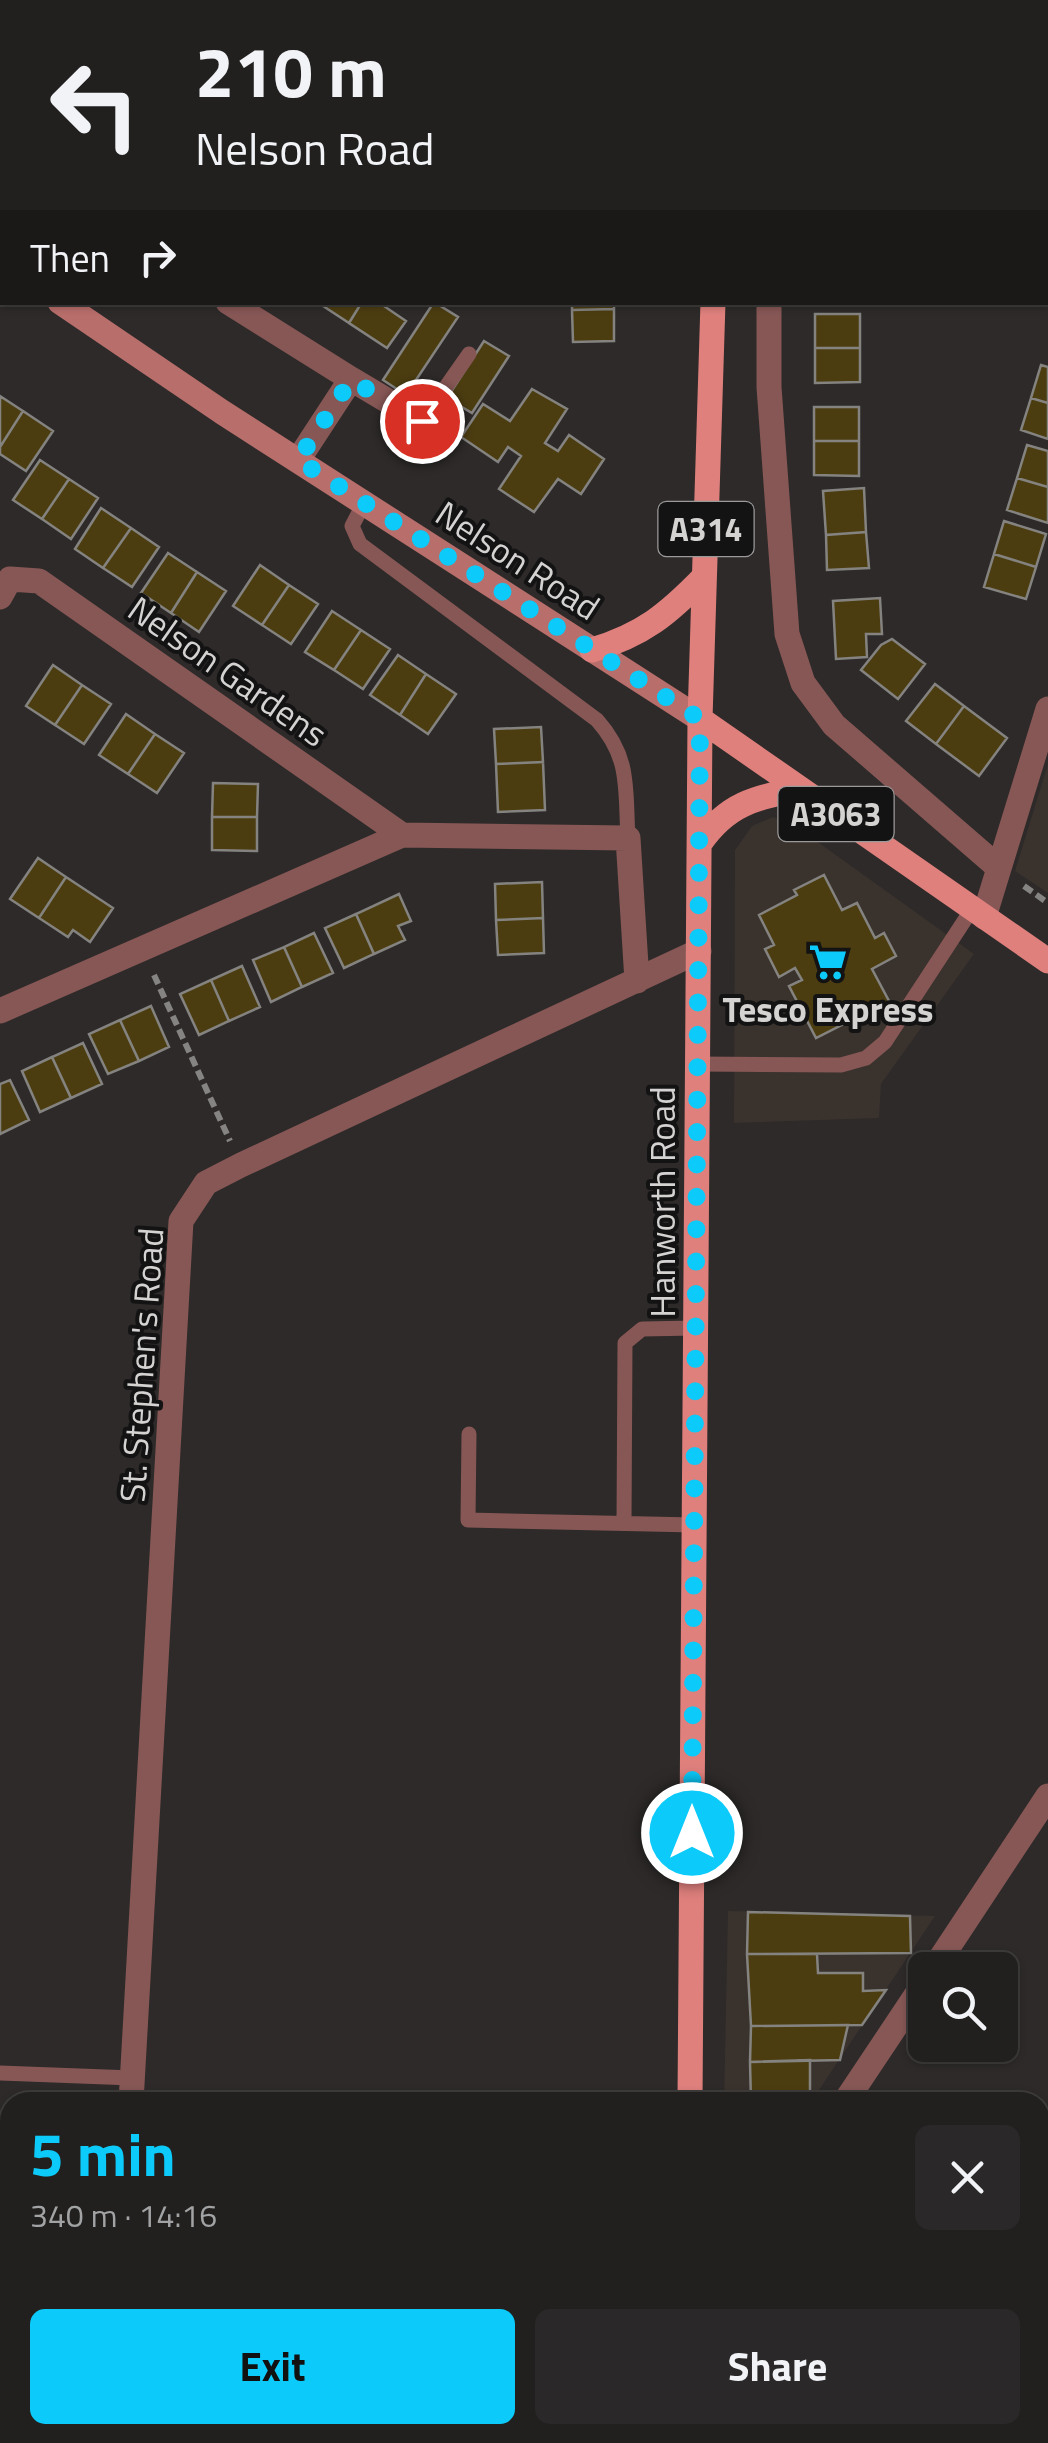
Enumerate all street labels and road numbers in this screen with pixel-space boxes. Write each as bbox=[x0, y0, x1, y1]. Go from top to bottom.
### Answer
street label: Nelson Road bbox=[425, 487, 611, 633]
road number: A314 bbox=[658, 502, 754, 556]
street label: Nelson Gardens bbox=[117, 582, 339, 760]
road number: A3063 bbox=[778, 787, 894, 841]
street label: Hanworth Road bbox=[635, 1086, 689, 1318]
street label: St. Stephen's Road bbox=[104, 1226, 178, 1504]

